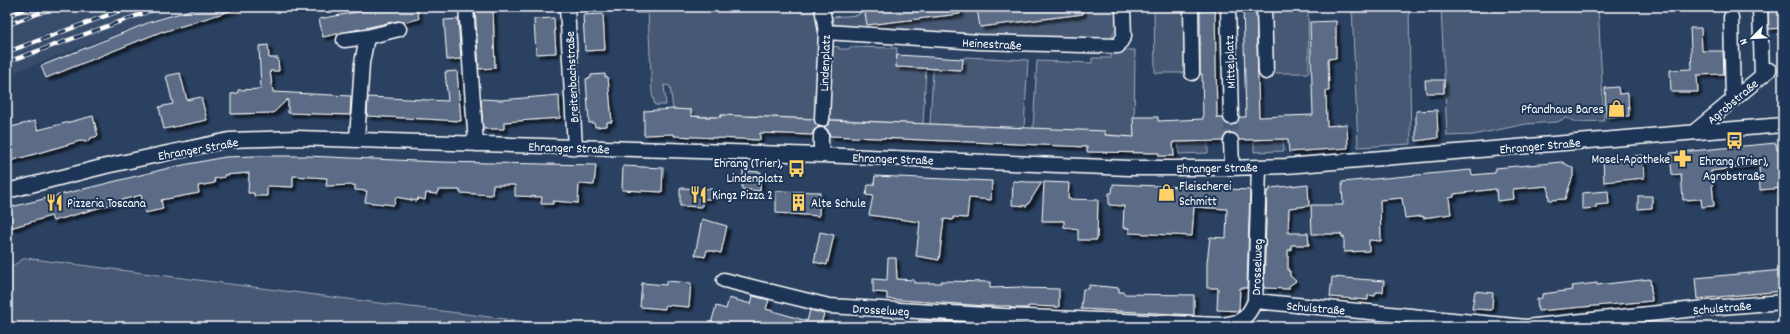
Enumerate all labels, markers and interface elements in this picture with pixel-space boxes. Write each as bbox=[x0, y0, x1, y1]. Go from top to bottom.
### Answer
north arrow bbox=[1732, 18, 1772, 58]
street label: Breitenbachstraße bbox=[562, 30, 585, 123]
street label: Lindenplatz bbox=[816, 34, 837, 92]
street label: Heinestraße bbox=[962, 34, 1022, 57]
street label: Mittelplatz bbox=[1221, 35, 1242, 89]
text: N bbox=[1736, 35, 1753, 47]
street label: Agrobstraße bbox=[1704, 75, 1764, 130]
shop icon: Pfandhaus Bares bbox=[1607, 98, 1627, 118]
place label: Pfandhaus Bares bbox=[1521, 101, 1604, 120]
bus stop icon: Ehrang (Trier), Agrobstraße bbox=[1724, 131, 1744, 151]
street label: Ehranger Straße bbox=[157, 134, 240, 167]
street label: Ehranger Straße bbox=[1499, 134, 1582, 160]
street label: Ehranger Straße bbox=[528, 139, 610, 160]
pharmacy icon: Mosel-Apotheke bbox=[1673, 148, 1693, 168]
street label: Ehranger Straße bbox=[852, 150, 934, 171]
place label: Mosel-Apotheke bbox=[1591, 151, 1670, 170]
place label: Ehrang (Trier), Agrobstraße bbox=[1699, 153, 1769, 187]
place label: Ehrang (Trier), Lindenplatz bbox=[714, 155, 783, 189]
bus stop icon: Ehrang (Trier), Lindenplatz bbox=[786, 159, 806, 179]
street label: Ehranger Straße bbox=[1176, 159, 1258, 180]
place label: Fleischerei Schmitt bbox=[1179, 178, 1232, 212]
shop icon: Fleischerei Schmitt bbox=[1156, 182, 1176, 202]
restaurant icon: Kingz Pizza 2 bbox=[689, 184, 709, 204]
place label: Kingz Pizza 2 bbox=[712, 187, 773, 206]
restaurant icon: Pizzeria Toscana bbox=[44, 192, 64, 212]
building icon: Alte Schule bbox=[788, 192, 808, 212]
place label: Pizzeria Toscana bbox=[67, 195, 147, 214]
place label: Alte Schule bbox=[811, 195, 866, 214]
street label: Drosselweg bbox=[1248, 238, 1269, 296]
street label: Schulstraße bbox=[1286, 297, 1346, 322]
street label: Schulstraße bbox=[1692, 297, 1753, 322]
street label: Drosselweg bbox=[852, 301, 910, 322]

